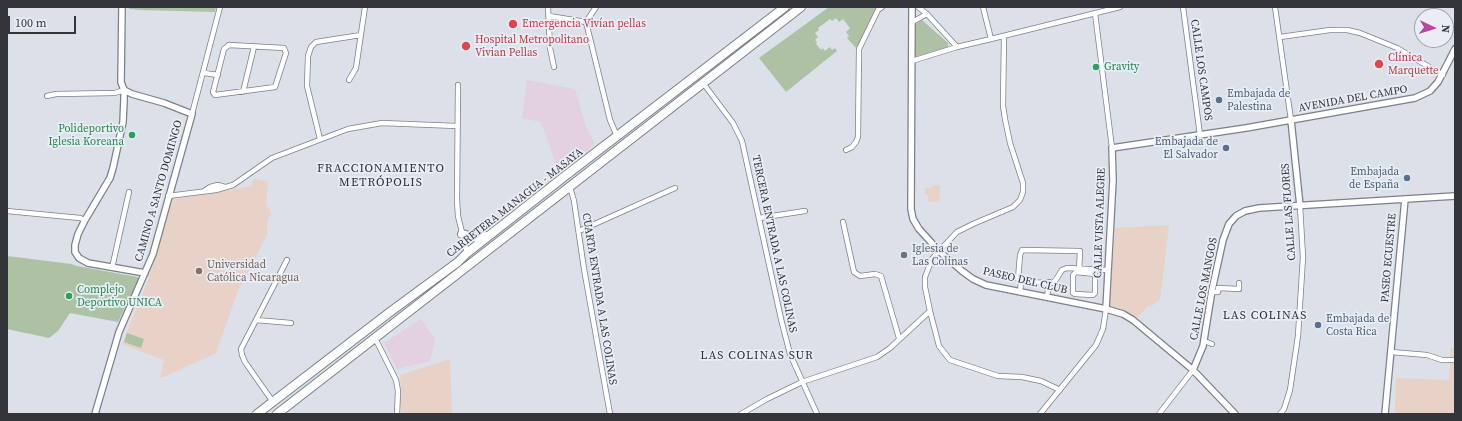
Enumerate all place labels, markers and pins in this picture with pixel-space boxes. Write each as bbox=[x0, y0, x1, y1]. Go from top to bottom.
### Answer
place label: Emergencia Vivían pellas bbox=[522, 17, 646, 31]
marker: Emergencia Vivían pellas bbox=[507, 18, 519, 30]
place label: Hospital Metropolitano Vivian Pellas bbox=[475, 33, 589, 59]
marker: Hospital Metropolitano Vivian Pellas bbox=[460, 40, 472, 52]
place label: Clínica Marquette bbox=[1388, 51, 1439, 77]
marker: Clínica Marquette bbox=[1373, 58, 1385, 70]
place label: Gravity bbox=[1104, 60, 1139, 74]
marker: Gravity bbox=[1091, 62, 1101, 72]
place label: Embajada de Palestina bbox=[1227, 87, 1290, 113]
marker: Embajada de Palestina bbox=[1214, 95, 1224, 105]
place label: Polideportivo Iglesia Koreana bbox=[48, 122, 124, 148]
marker: Polideportivo Iglesia Koreana bbox=[127, 130, 137, 140]
place label: Embajada de El Salvador bbox=[1155, 135, 1218, 161]
marker: Embajada de El Salvador bbox=[1221, 143, 1231, 153]
place label: Embajada de España bbox=[1349, 165, 1399, 191]
marker: Embajada de España bbox=[1402, 173, 1412, 183]
place label: Iglesia de Las Colinas bbox=[912, 242, 968, 268]
marker: Iglesia de Las Colinas bbox=[899, 250, 909, 260]
place label: Universidad Católica Nicaragua bbox=[207, 258, 299, 284]
marker: Universidad Católica Nicaragua bbox=[194, 266, 204, 276]
place label: Complejo Deportivo UNICA bbox=[77, 283, 162, 309]
marker: Complejo Deportivo UNICA bbox=[64, 291, 74, 301]
place label: Embajada de Costa Rica bbox=[1326, 312, 1389, 338]
marker: Embajada de Costa Rica bbox=[1313, 320, 1323, 330]

